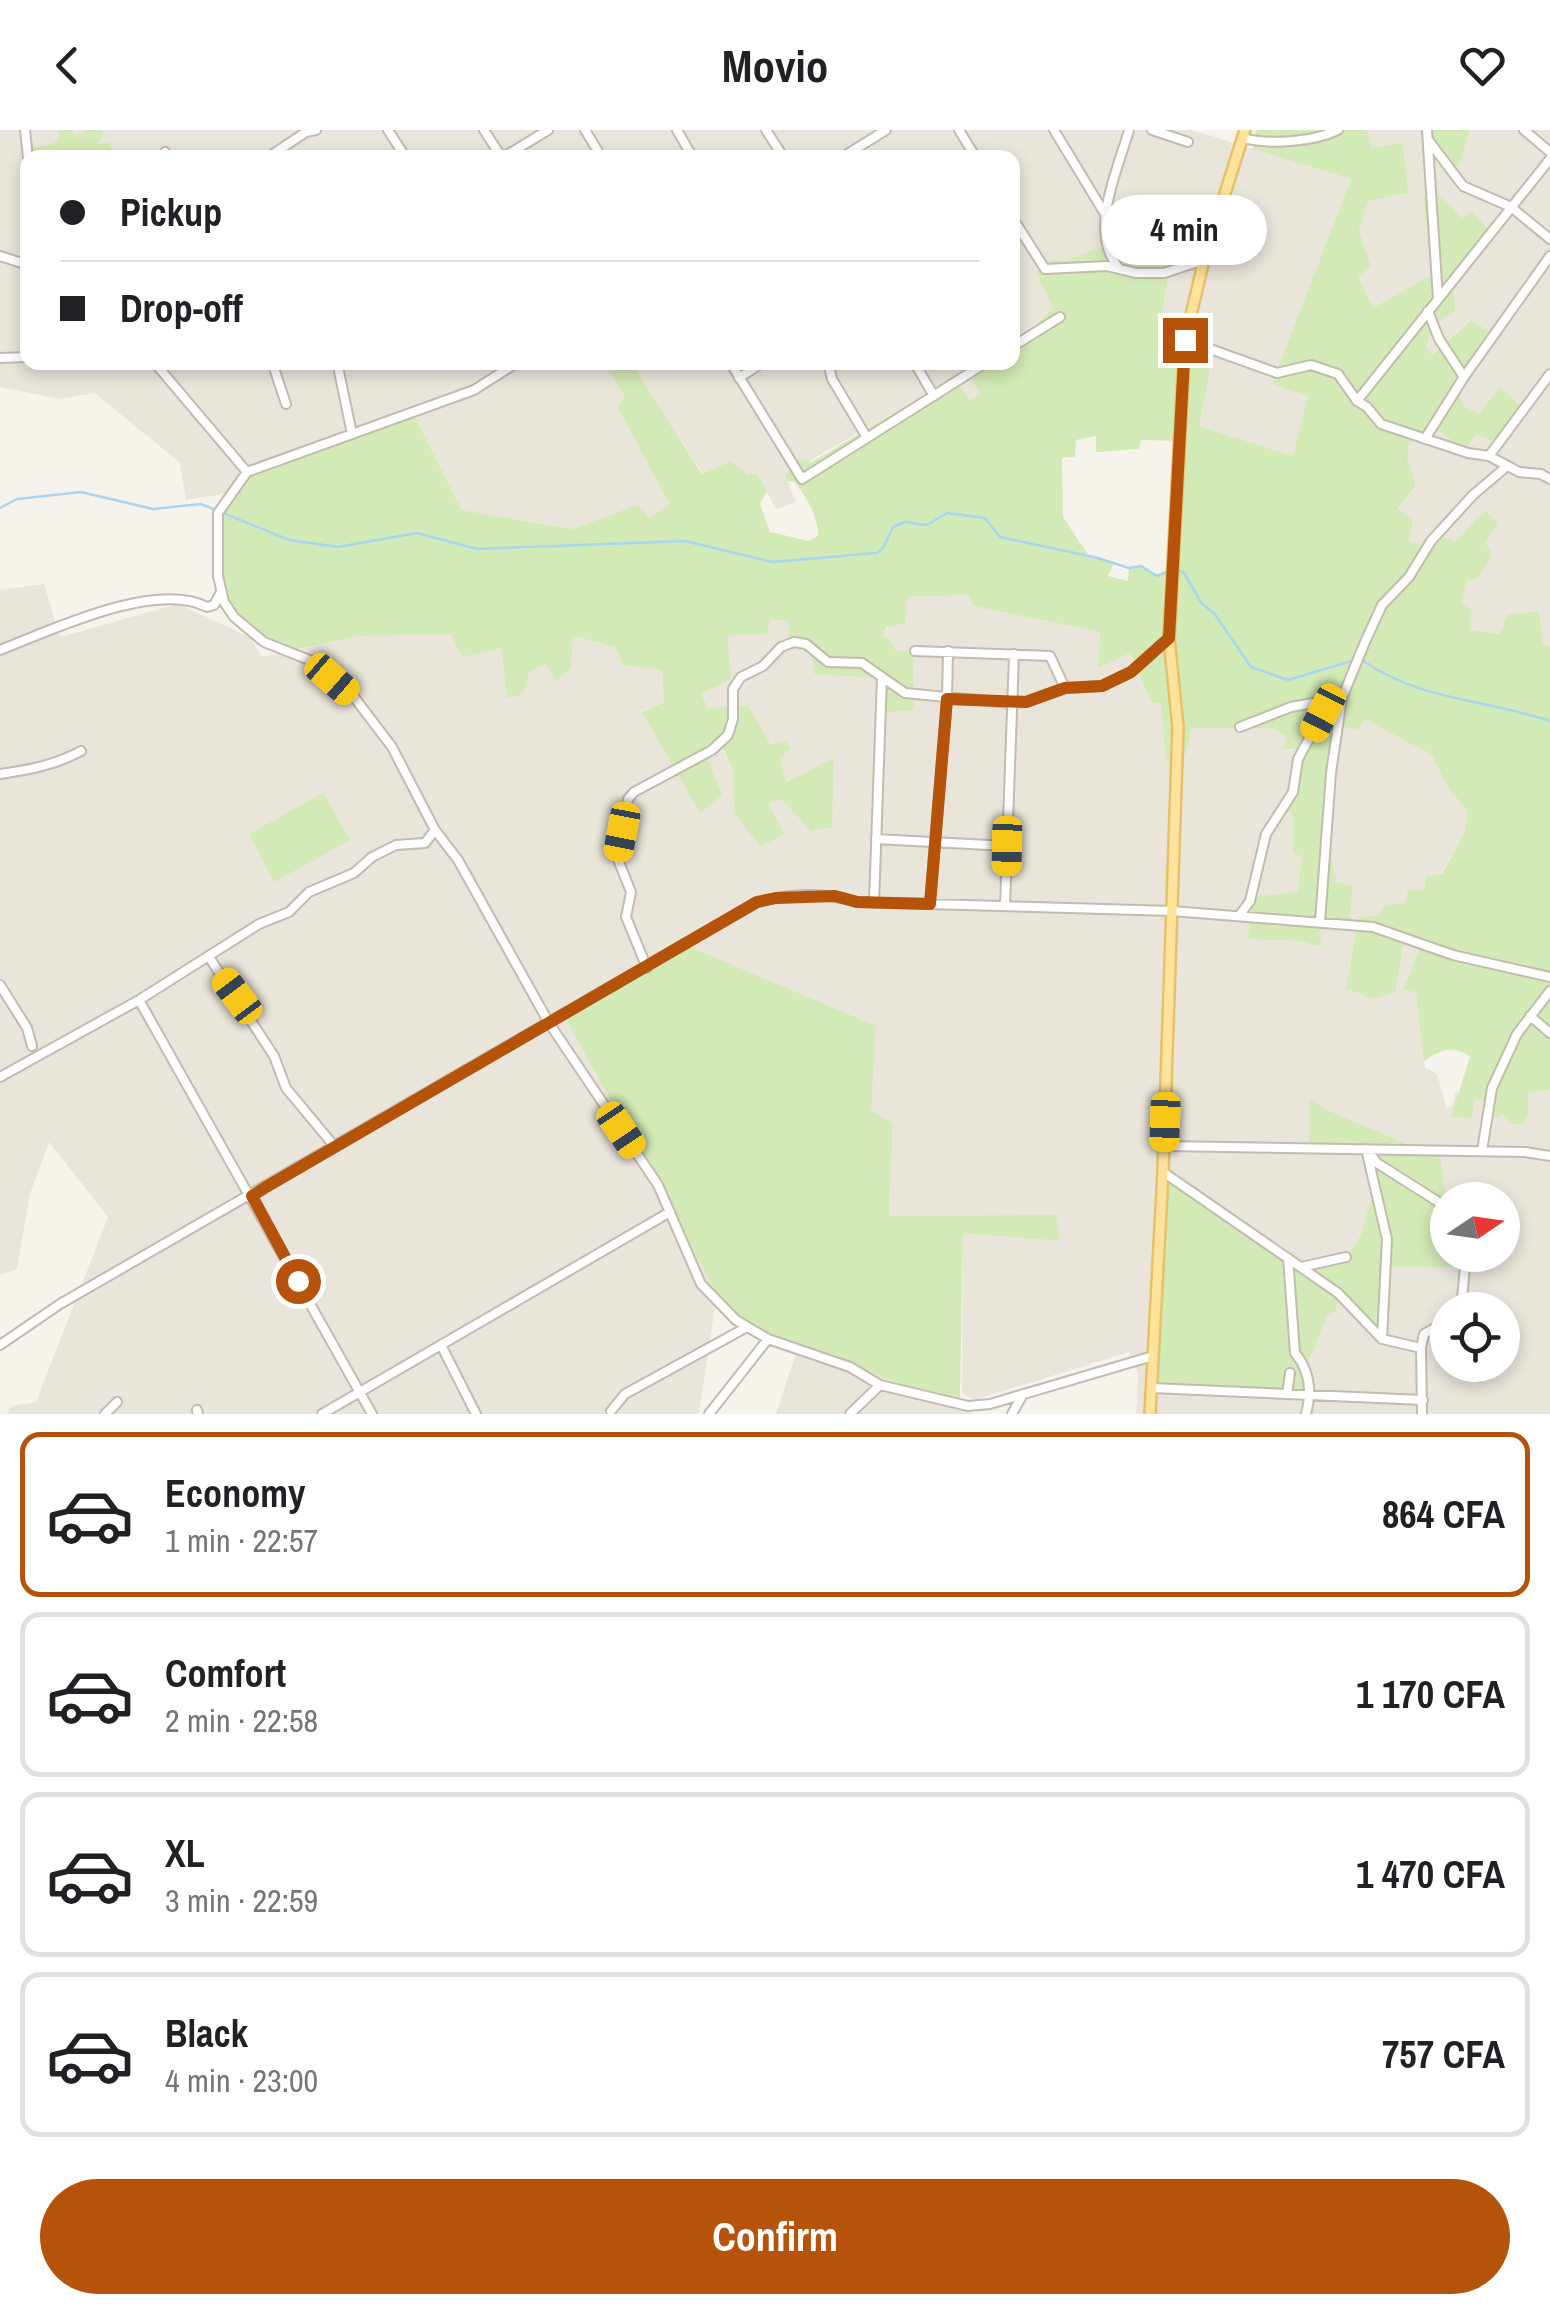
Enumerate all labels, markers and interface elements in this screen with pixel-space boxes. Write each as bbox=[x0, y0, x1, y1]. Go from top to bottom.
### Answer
text: Movio bbox=[722, 35, 828, 96]
icon: back bbox=[40, 38, 95, 93]
icon: heart bbox=[1455, 38, 1510, 93]
text: Pickup bbox=[120, 187, 222, 238]
callout: 4 min bbox=[1102, 195, 1268, 265]
text: 4 min bbox=[1150, 208, 1219, 251]
text: Drop-off bbox=[120, 283, 243, 334]
route end bbox=[1163, 318, 1208, 363]
car bbox=[300, 648, 364, 710]
car bbox=[1296, 679, 1350, 747]
car bbox=[602, 800, 642, 864]
car bbox=[991, 816, 1023, 876]
car bbox=[207, 963, 267, 1029]
car bbox=[1149, 1091, 1181, 1153]
car bbox=[592, 1097, 650, 1163]
north arrow bbox=[1430, 1182, 1520, 1272]
map controls bbox=[1430, 1182, 1520, 1382]
route start bbox=[276, 1259, 321, 1304]
button: locate bbox=[1430, 1292, 1520, 1382]
text: Economy bbox=[165, 1468, 305, 1519]
icon: car bbox=[45, 1470, 135, 1560]
text: 864 CFA bbox=[1382, 1489, 1505, 1540]
text: 1 min · 22:57 bbox=[165, 1519, 318, 1562]
text: Comfort bbox=[165, 1648, 286, 1699]
icon: car bbox=[45, 1650, 135, 1740]
text: 1 170 CFA bbox=[1356, 1669, 1505, 1720]
text: 2 min · 22:58 bbox=[165, 1699, 318, 1742]
text: XL bbox=[165, 1828, 205, 1879]
icon: car bbox=[45, 1830, 135, 1920]
text: 1 470 CFA bbox=[1356, 1849, 1505, 1900]
text: 3 min · 22:59 bbox=[165, 1879, 318, 1922]
text: Black bbox=[165, 2008, 248, 2059]
icon: car bbox=[45, 2010, 135, 2100]
text: 757 CFA bbox=[1382, 2029, 1505, 2080]
text: 4 min · 23:00 bbox=[165, 2059, 318, 2102]
button: Confirm bbox=[40, 2179, 1510, 2294]

